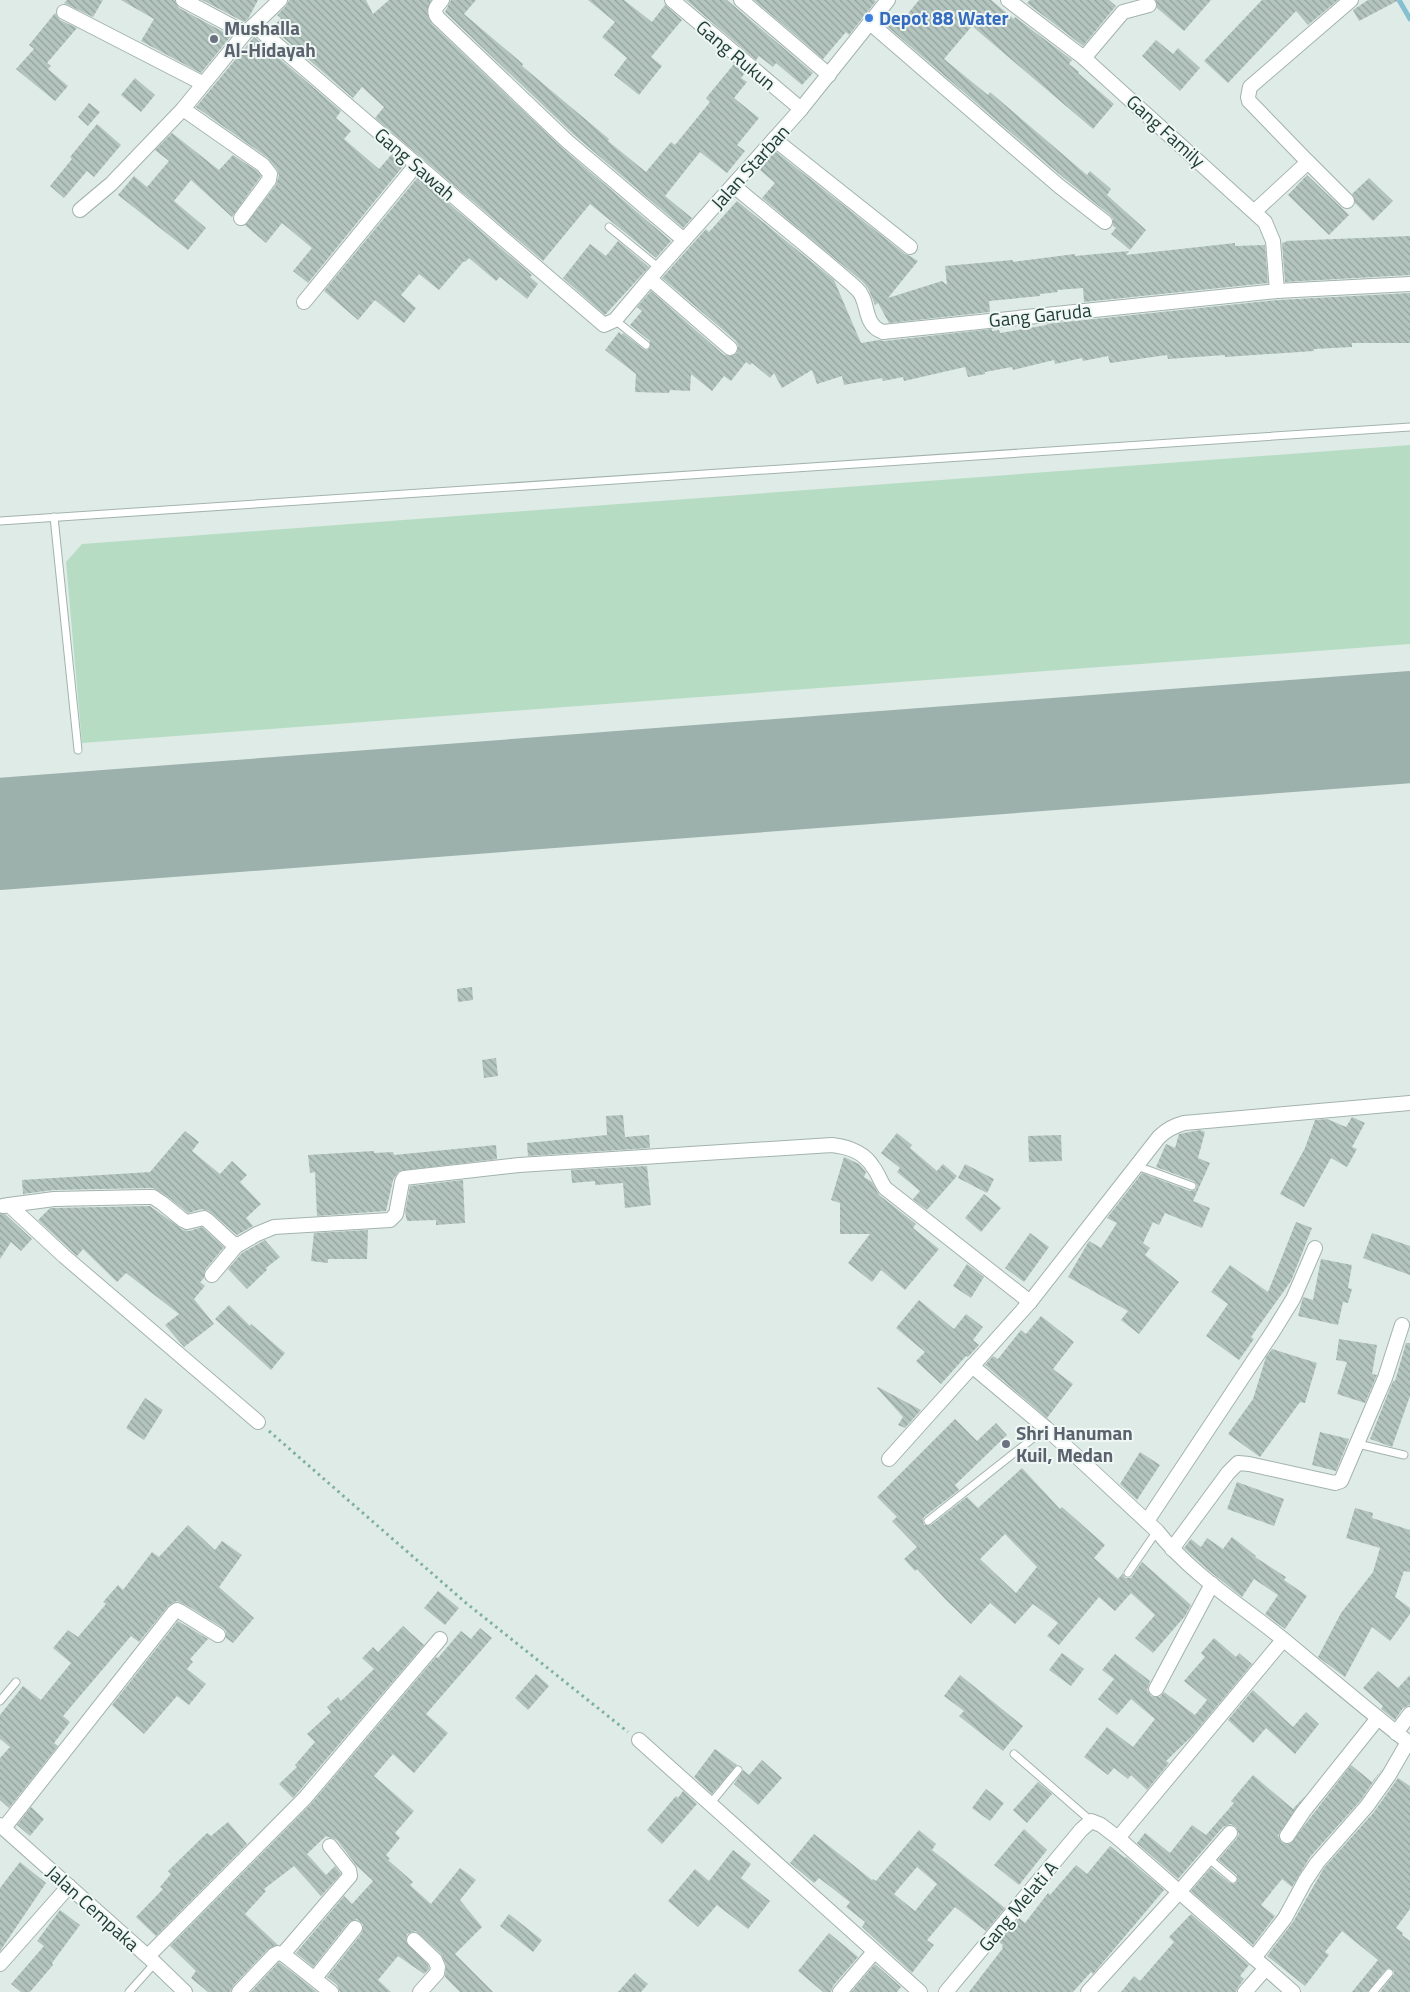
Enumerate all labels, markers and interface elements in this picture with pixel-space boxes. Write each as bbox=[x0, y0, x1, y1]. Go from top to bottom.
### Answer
place label: Depot 88 Water bbox=[879, 3, 1009, 32]
street label: Gang Rukun bbox=[690, 12, 783, 97]
marker: Depot 88 Water bbox=[863, 12, 875, 24]
place label: Mushalla Al-Hidayah bbox=[224, 13, 316, 64]
marker: Mushalla Al-Hidayah bbox=[208, 33, 220, 45]
street label: Gang Family bbox=[1120, 87, 1212, 174]
street label: Jalan Starban bbox=[703, 118, 796, 216]
street label: Gang Sawah bbox=[368, 120, 462, 207]
street label: Gang Garuda bbox=[987, 295, 1093, 334]
place label: Shri Hanuman Kuil, Medan bbox=[1016, 1418, 1133, 1469]
marker: Shri Hanuman Kuil, Medan bbox=[1000, 1438, 1012, 1450]
street label: Gang Melati A bbox=[971, 1854, 1064, 1958]
street label: Jalan Cempaka bbox=[40, 1858, 147, 1958]

